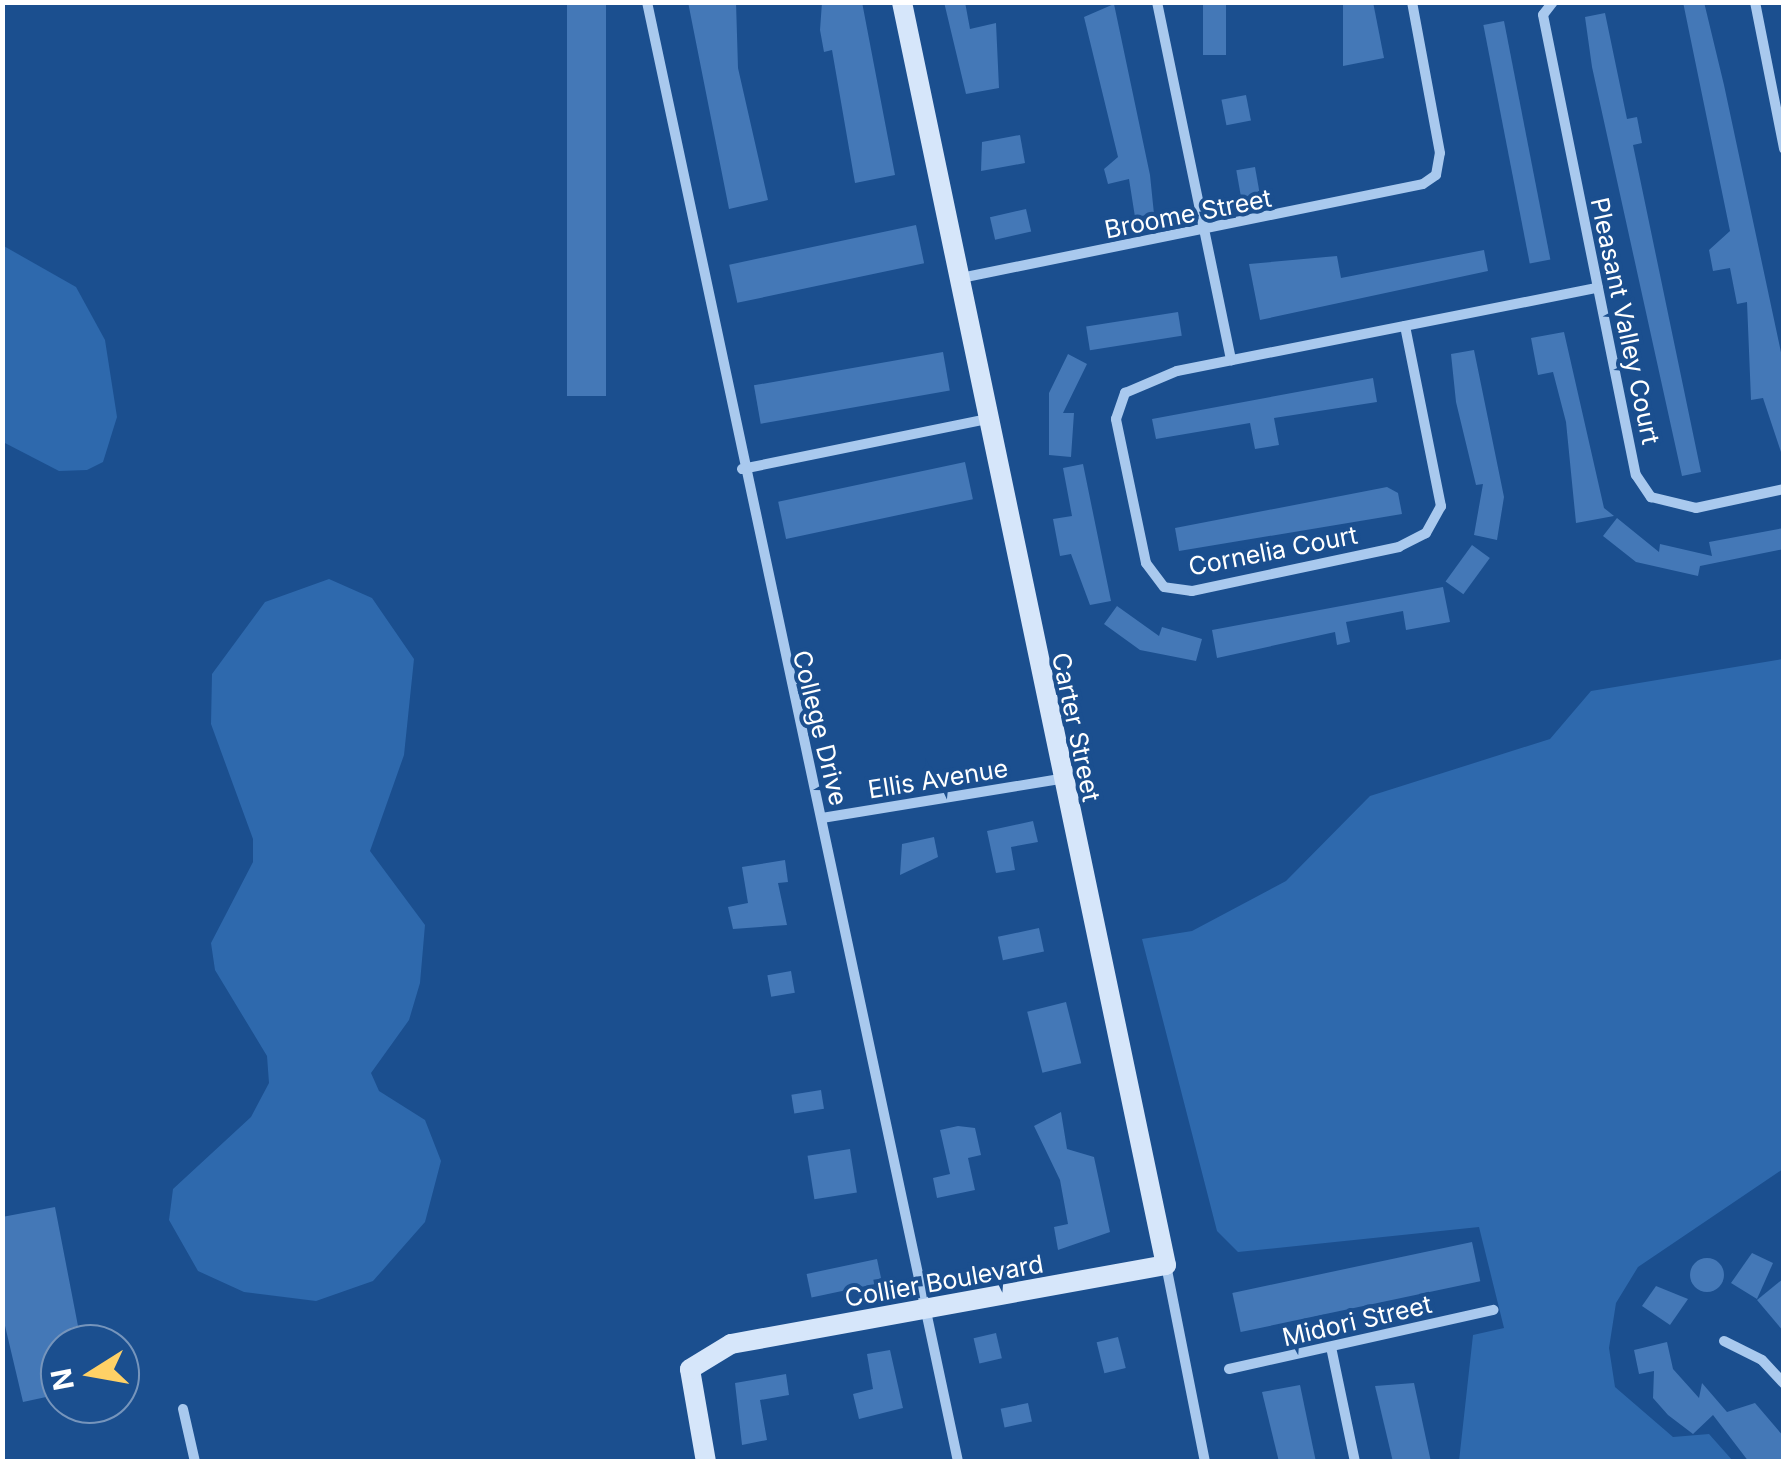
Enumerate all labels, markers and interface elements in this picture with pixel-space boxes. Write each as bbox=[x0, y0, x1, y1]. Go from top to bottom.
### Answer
street label: Broome Street bbox=[1102, 183, 1274, 245]
street label: Pleasant Valley Court bbox=[1584, 195, 1666, 447]
street label: Cornelia Court bbox=[1186, 520, 1360, 582]
street label: College Drive bbox=[786, 647, 854, 809]
street label: Carter Street bbox=[1046, 650, 1106, 804]
street label: Ellis Avenue bbox=[866, 753, 1010, 805]
street label: Collier Boulevard bbox=[842, 1249, 1046, 1313]
street label: Midori Street bbox=[1279, 1289, 1435, 1353]
north arrow bbox=[40, 1324, 140, 1424]
text: N bbox=[44, 1366, 81, 1393]

